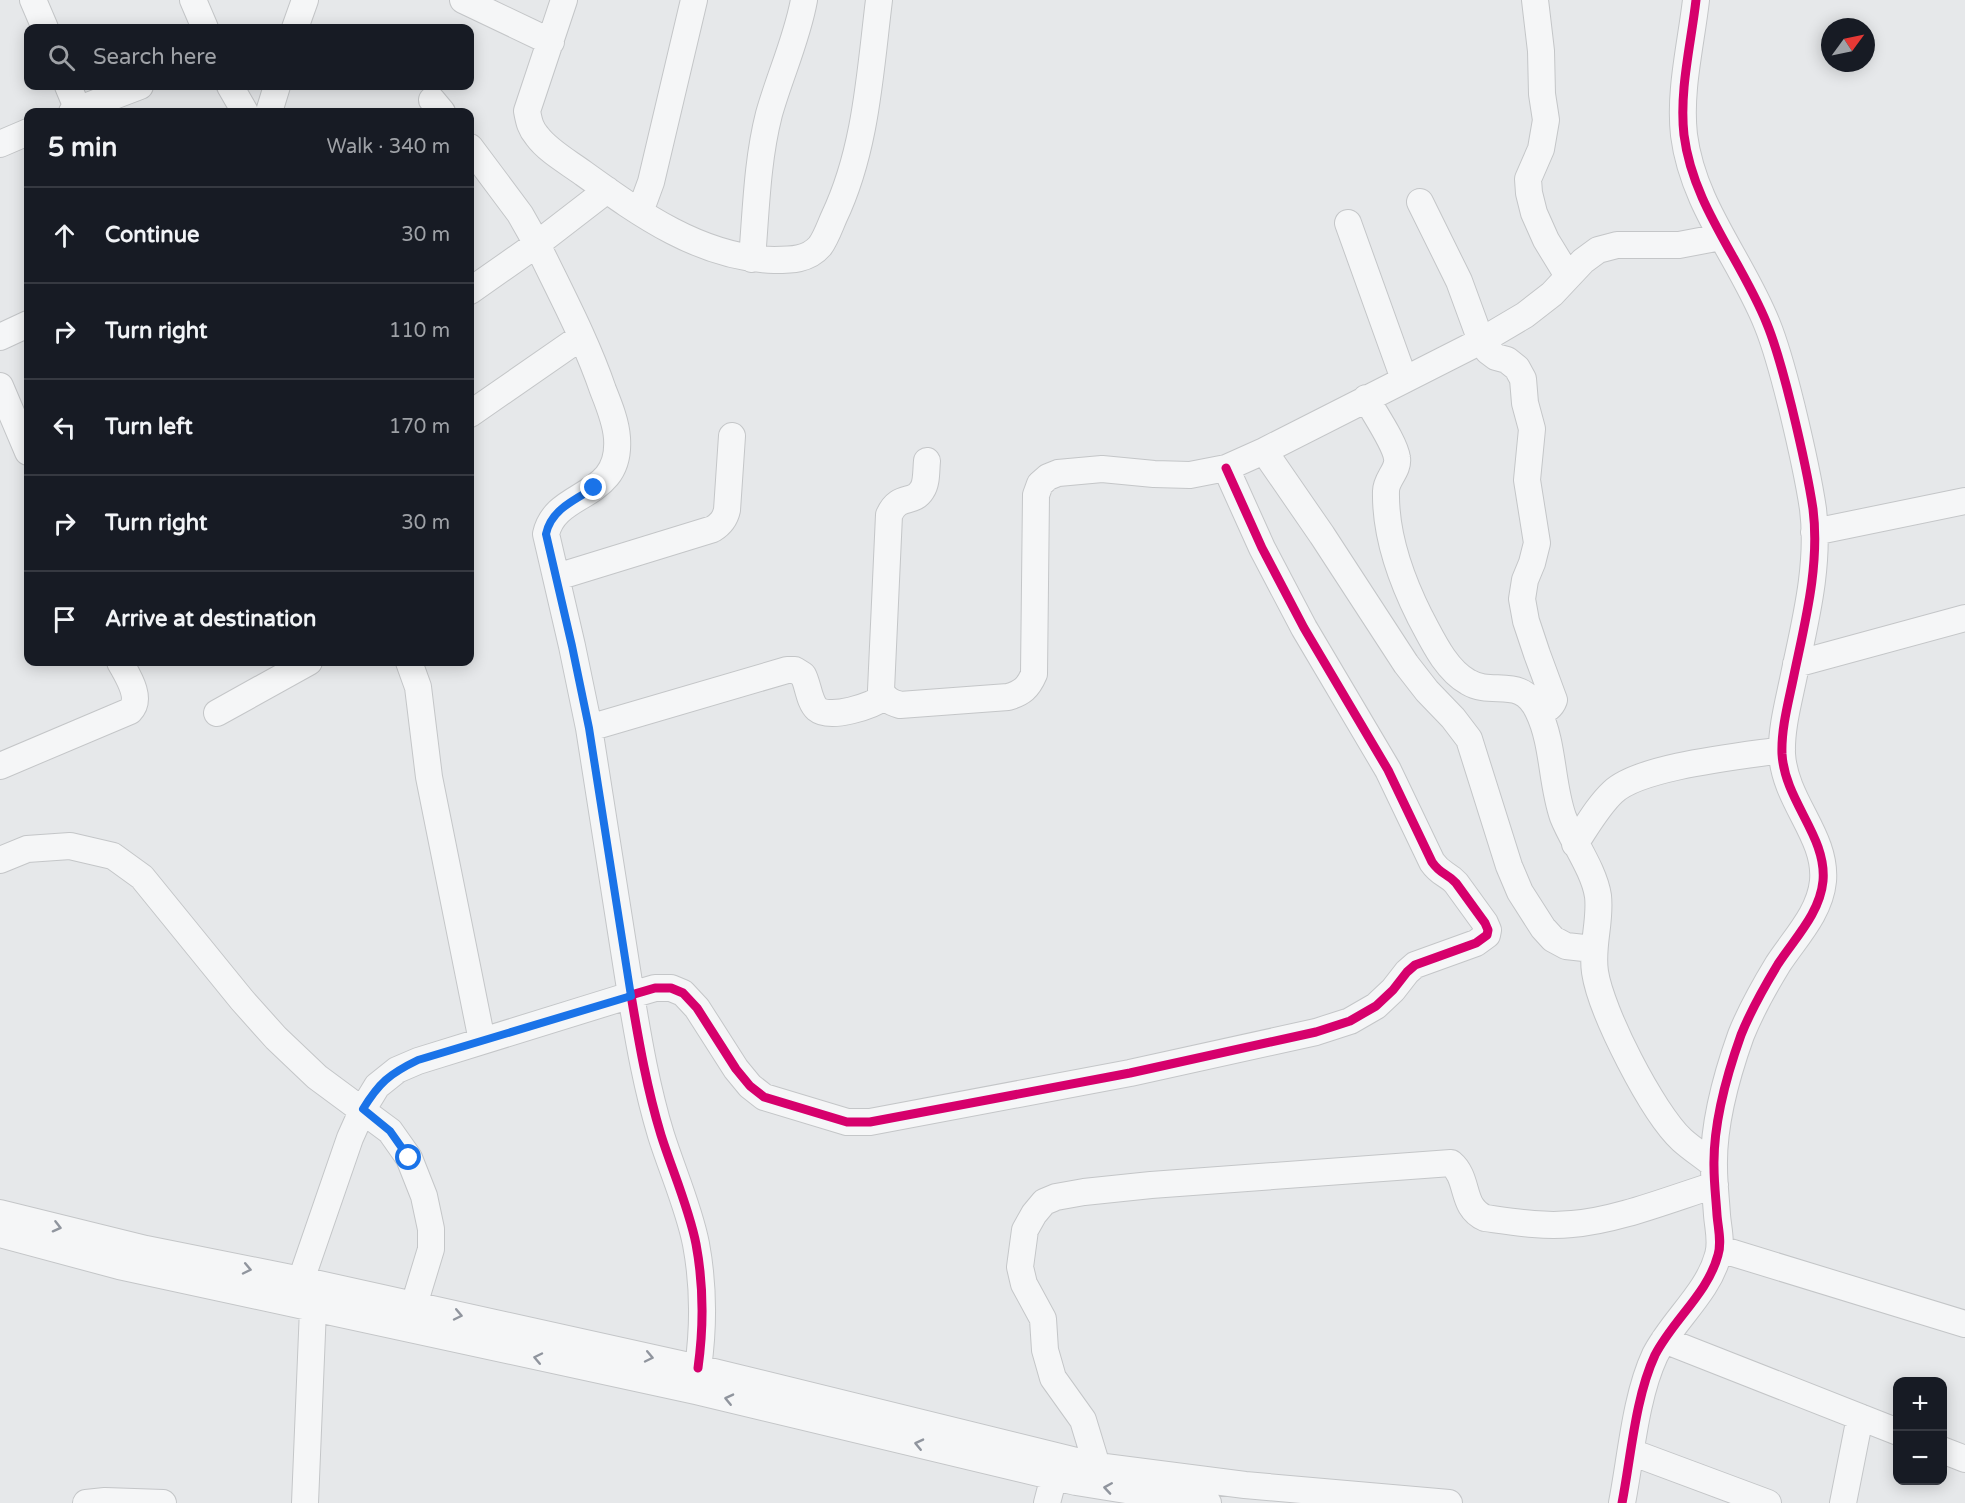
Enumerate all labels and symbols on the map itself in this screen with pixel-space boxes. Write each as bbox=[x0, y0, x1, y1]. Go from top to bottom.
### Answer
north arrow bbox=[1821, 18, 1875, 72]
route end bbox=[580, 474, 606, 500]
route start bbox=[395, 1144, 421, 1170]
one-way arrow bbox=[52, 1220, 62, 1233]
one-way arrow bbox=[242, 1262, 252, 1275]
one-way arrow bbox=[453, 1308, 463, 1321]
one-way arrow bbox=[643, 1350, 653, 1363]
one-way arrow bbox=[533, 1352, 543, 1365]
one-way arrow bbox=[724, 1393, 734, 1406]
one-way arrow bbox=[914, 1439, 924, 1452]
one-way arrow bbox=[1104, 1482, 1114, 1495]

